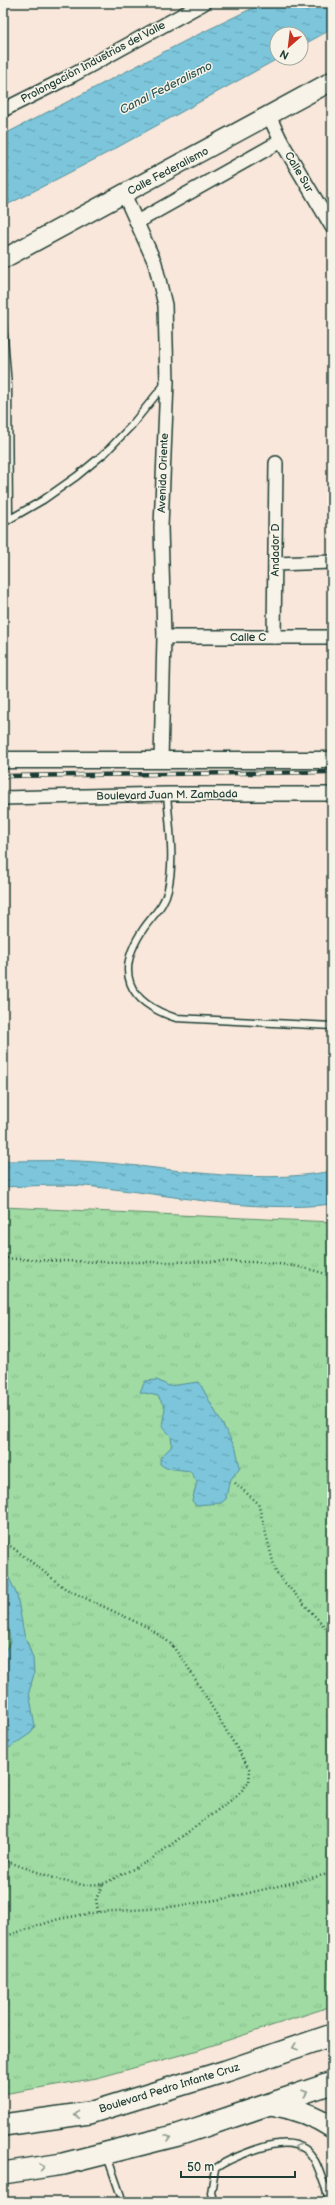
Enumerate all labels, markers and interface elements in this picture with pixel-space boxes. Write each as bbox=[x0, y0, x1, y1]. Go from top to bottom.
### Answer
street label: Prolongación Industrias del Valle bbox=[19, 18, 168, 106]
north arrow bbox=[269, 26, 309, 66]
text: N bbox=[278, 47, 291, 62]
water label: Canal Federalismo bbox=[117, 58, 215, 118]
street label: Calle Federalismo bbox=[125, 144, 211, 198]
street label: Calle Sur bbox=[282, 149, 317, 195]
street label: Avenida Oriente bbox=[155, 433, 171, 513]
street label: Andador D bbox=[269, 524, 282, 576]
street label: Calle C bbox=[230, 631, 266, 644]
street label: Boulevard Juan M. Zambada bbox=[96, 787, 238, 803]
one-way arrow bbox=[292, 2043, 299, 2051]
street label: Boulevard Pedro Infante Cruz bbox=[97, 2060, 241, 2116]
one-way arrow bbox=[301, 2089, 308, 2097]
one-way arrow bbox=[74, 2110, 81, 2119]
one-way arrow bbox=[164, 2134, 171, 2143]
one-way arrow bbox=[295, 2143, 302, 2151]
scale bar bbox=[181, 2153, 295, 2179]
text: 50 m bbox=[187, 2160, 214, 2175]
one-way arrow bbox=[38, 2163, 45, 2172]

